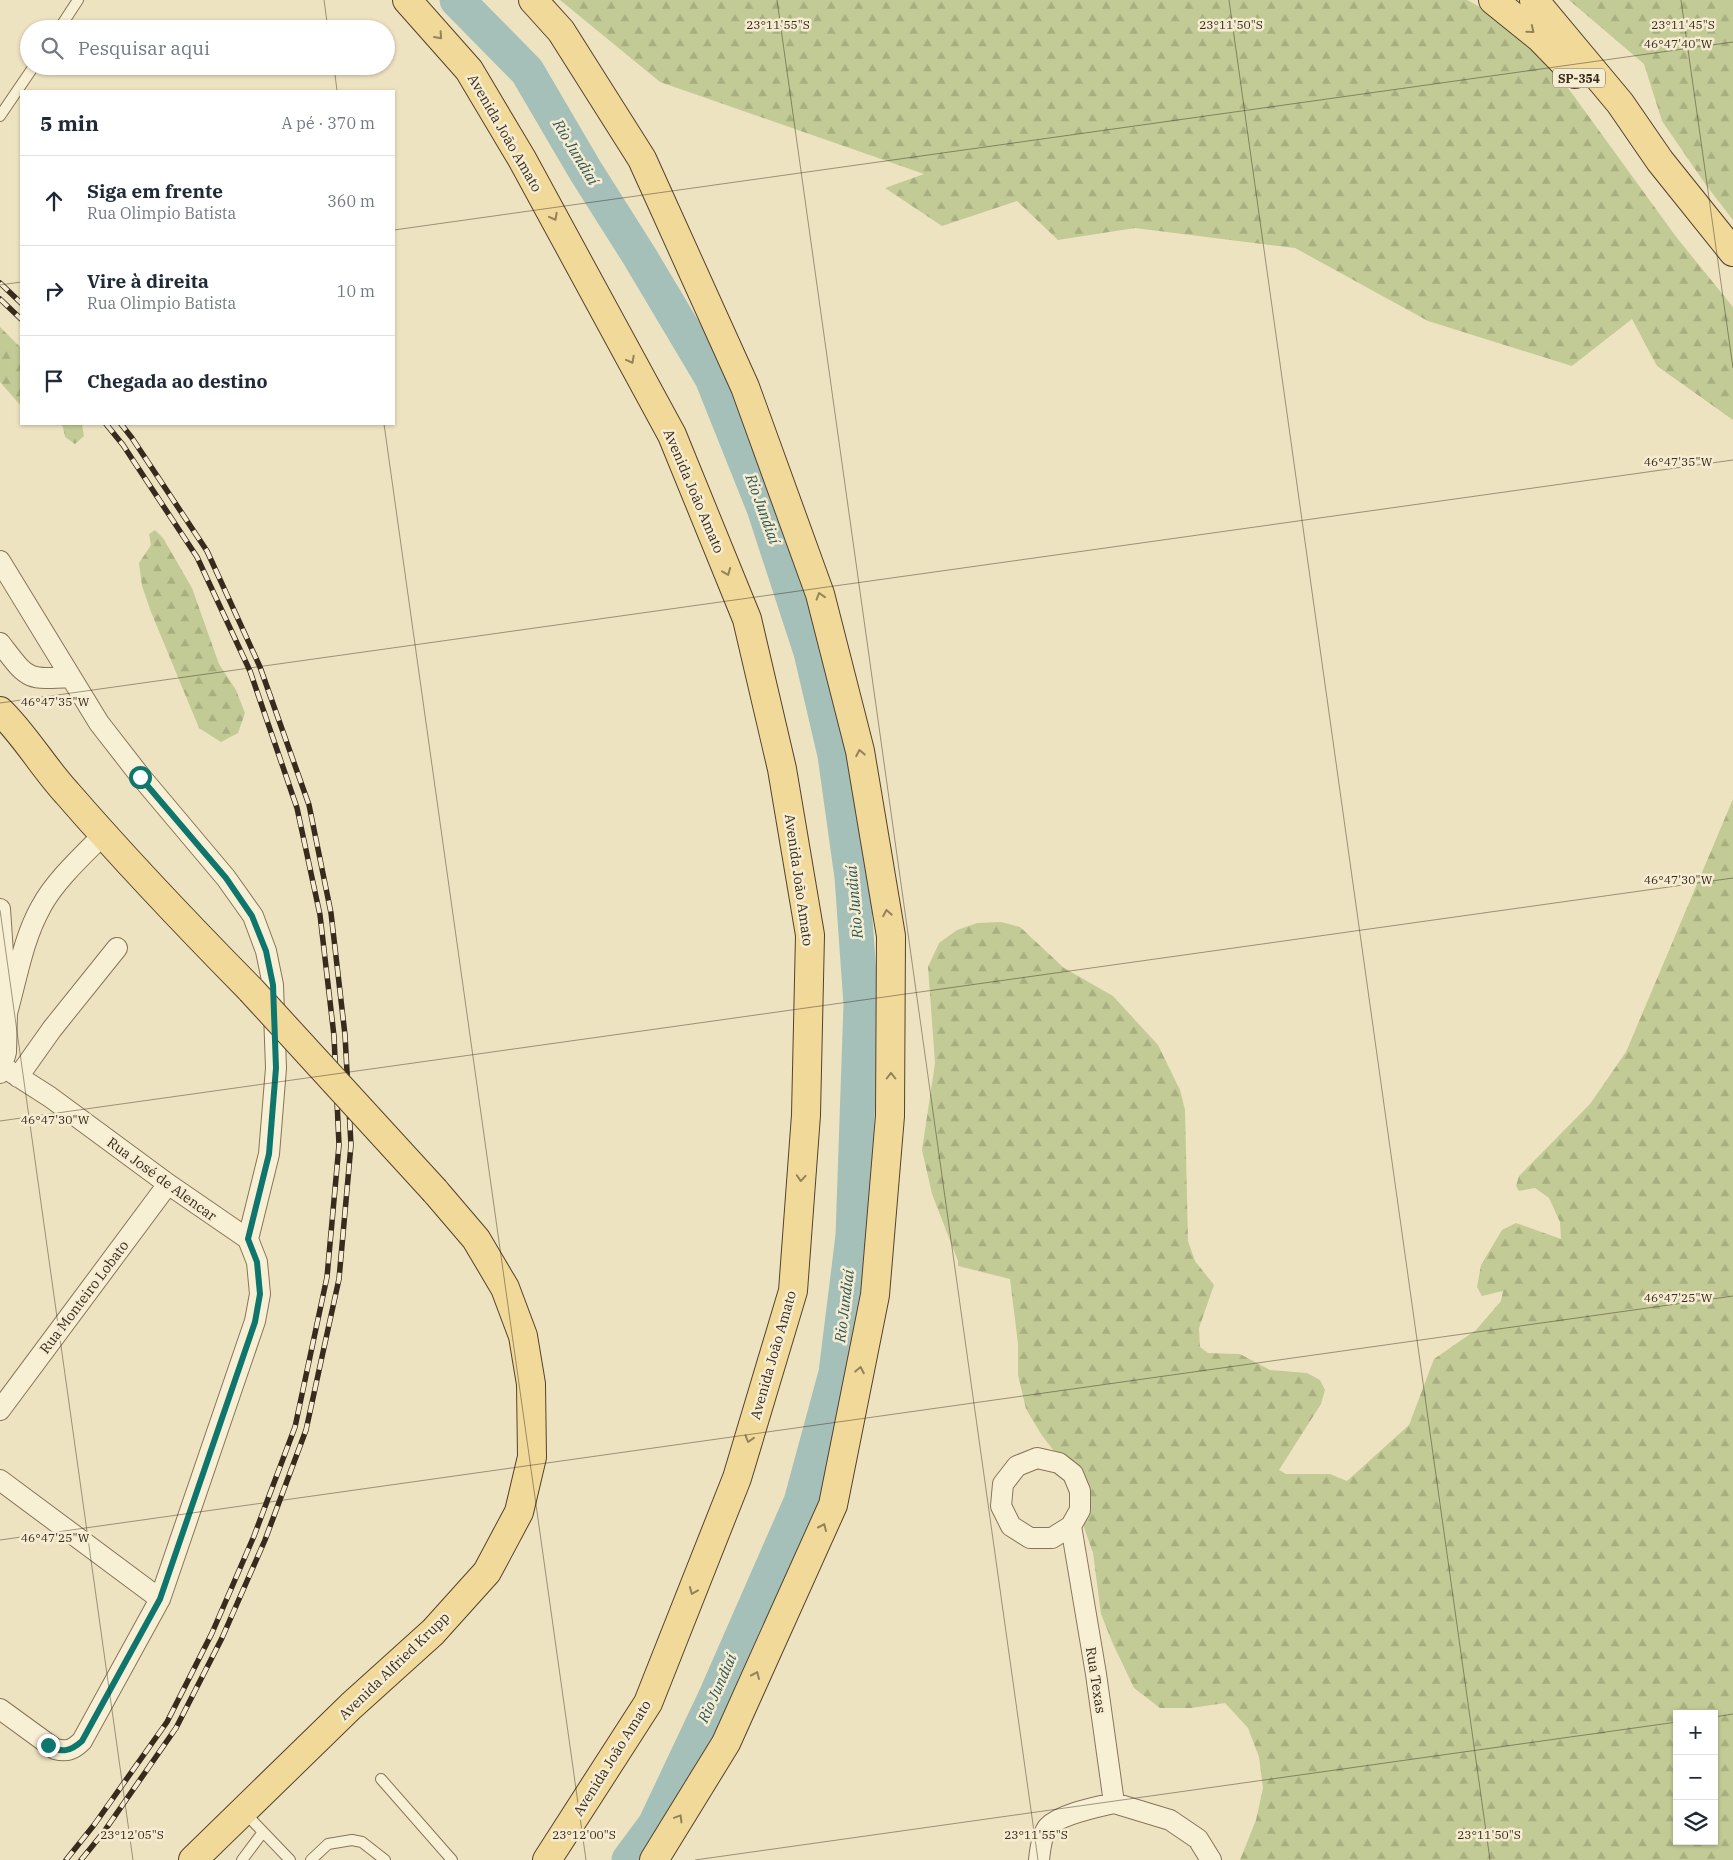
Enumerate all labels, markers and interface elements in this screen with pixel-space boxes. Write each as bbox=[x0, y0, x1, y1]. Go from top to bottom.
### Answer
text: 23°11'55"S bbox=[746, 17, 810, 32]
text: 23°11'50"S bbox=[1199, 17, 1263, 32]
text: 23°11'45"S bbox=[1651, 17, 1715, 32]
search box bbox=[20, 20, 395, 75]
one-way arrow bbox=[1525, 25, 1534, 33]
one-way arrow bbox=[433, 31, 442, 40]
icon: search bbox=[38, 34, 66, 62]
text: Pesquisar aqui bbox=[78, 36, 210, 60]
text: 46°47'40"W bbox=[1644, 36, 1713, 51]
road number: SP-354 bbox=[1553, 68, 1605, 88]
street label: Avenida João Amato bbox=[464, 71, 546, 195]
text: 5 min bbox=[40, 109, 99, 137]
text: A pé · 370 m bbox=[281, 113, 375, 133]
water label: Rio Jundiaí bbox=[548, 115, 604, 190]
text: Siga em frente bbox=[87, 179, 223, 203]
icon: ahead bbox=[40, 187, 68, 215]
text: 360 m bbox=[327, 191, 375, 211]
text: Rua Olimpio Batista bbox=[87, 203, 236, 223]
one-way arrow bbox=[548, 212, 558, 221]
text: Vire à direita bbox=[87, 269, 209, 293]
icon: right bbox=[40, 277, 68, 305]
text: 10 m bbox=[337, 281, 375, 301]
text: Rua Olimpio Batista bbox=[87, 293, 236, 313]
one-way arrow bbox=[625, 355, 635, 364]
icon: arrive bbox=[40, 367, 68, 395]
text: Chegada ao destino bbox=[87, 369, 268, 393]
street label: Avenida João Amato bbox=[660, 426, 728, 556]
text: 46°47'35"W bbox=[1644, 454, 1713, 469]
water label: Rio Jundiaí bbox=[741, 470, 785, 548]
one-way arrow bbox=[721, 567, 731, 576]
one-way arrow bbox=[815, 592, 825, 600]
text: 46°47'35"W bbox=[21, 694, 90, 709]
one-way arrow bbox=[855, 749, 866, 758]
route start bbox=[129, 766, 152, 789]
street label: Avenida João Amato bbox=[781, 813, 817, 947]
water label: Rio Jundiaí bbox=[841, 863, 867, 940]
text: 46°47'30"W bbox=[1644, 872, 1713, 887]
one-way arrow bbox=[883, 909, 893, 918]
one-way arrow bbox=[885, 1071, 896, 1079]
text: 46°47'30"W bbox=[21, 1112, 90, 1127]
street label: Rua José de Alencar bbox=[104, 1133, 221, 1225]
one-way arrow bbox=[796, 1174, 807, 1182]
street label: Rua Monteiro Lobato bbox=[36, 1237, 133, 1357]
water label: Rio Jundiaí bbox=[830, 1267, 858, 1345]
street label: Avenida João Amato bbox=[746, 1288, 800, 1422]
text: 46°47'25"W bbox=[1644, 1290, 1713, 1305]
one-way arrow bbox=[855, 1365, 865, 1374]
one-way arrow bbox=[744, 1434, 754, 1442]
one-way arrow bbox=[817, 1524, 827, 1533]
text: 46°47'25"W bbox=[21, 1530, 90, 1545]
one-way arrow bbox=[688, 1586, 699, 1595]
street label: Avenida Alfried Krupp bbox=[335, 1608, 453, 1724]
street label: Rua Texas bbox=[1082, 1645, 1110, 1715]
water label: Rio Jundiaí bbox=[693, 1649, 741, 1726]
one-way arrow bbox=[750, 1671, 761, 1680]
street label: Avenida João Amato bbox=[569, 1697, 655, 1819]
map controls bbox=[1673, 1710, 1718, 1845]
button: + bbox=[1673, 1710, 1718, 1755]
route end bbox=[37, 1734, 60, 1757]
button: − bbox=[1673, 1755, 1718, 1800]
button: layers bbox=[1673, 1800, 1718, 1845]
one-way arrow bbox=[673, 1815, 683, 1824]
text: 23°12'05"S bbox=[100, 1827, 164, 1842]
text: 23°12'00"S bbox=[552, 1827, 616, 1842]
text: 23°11'55"S bbox=[1004, 1827, 1068, 1842]
text: 23°11'50"S bbox=[1457, 1827, 1521, 1842]

